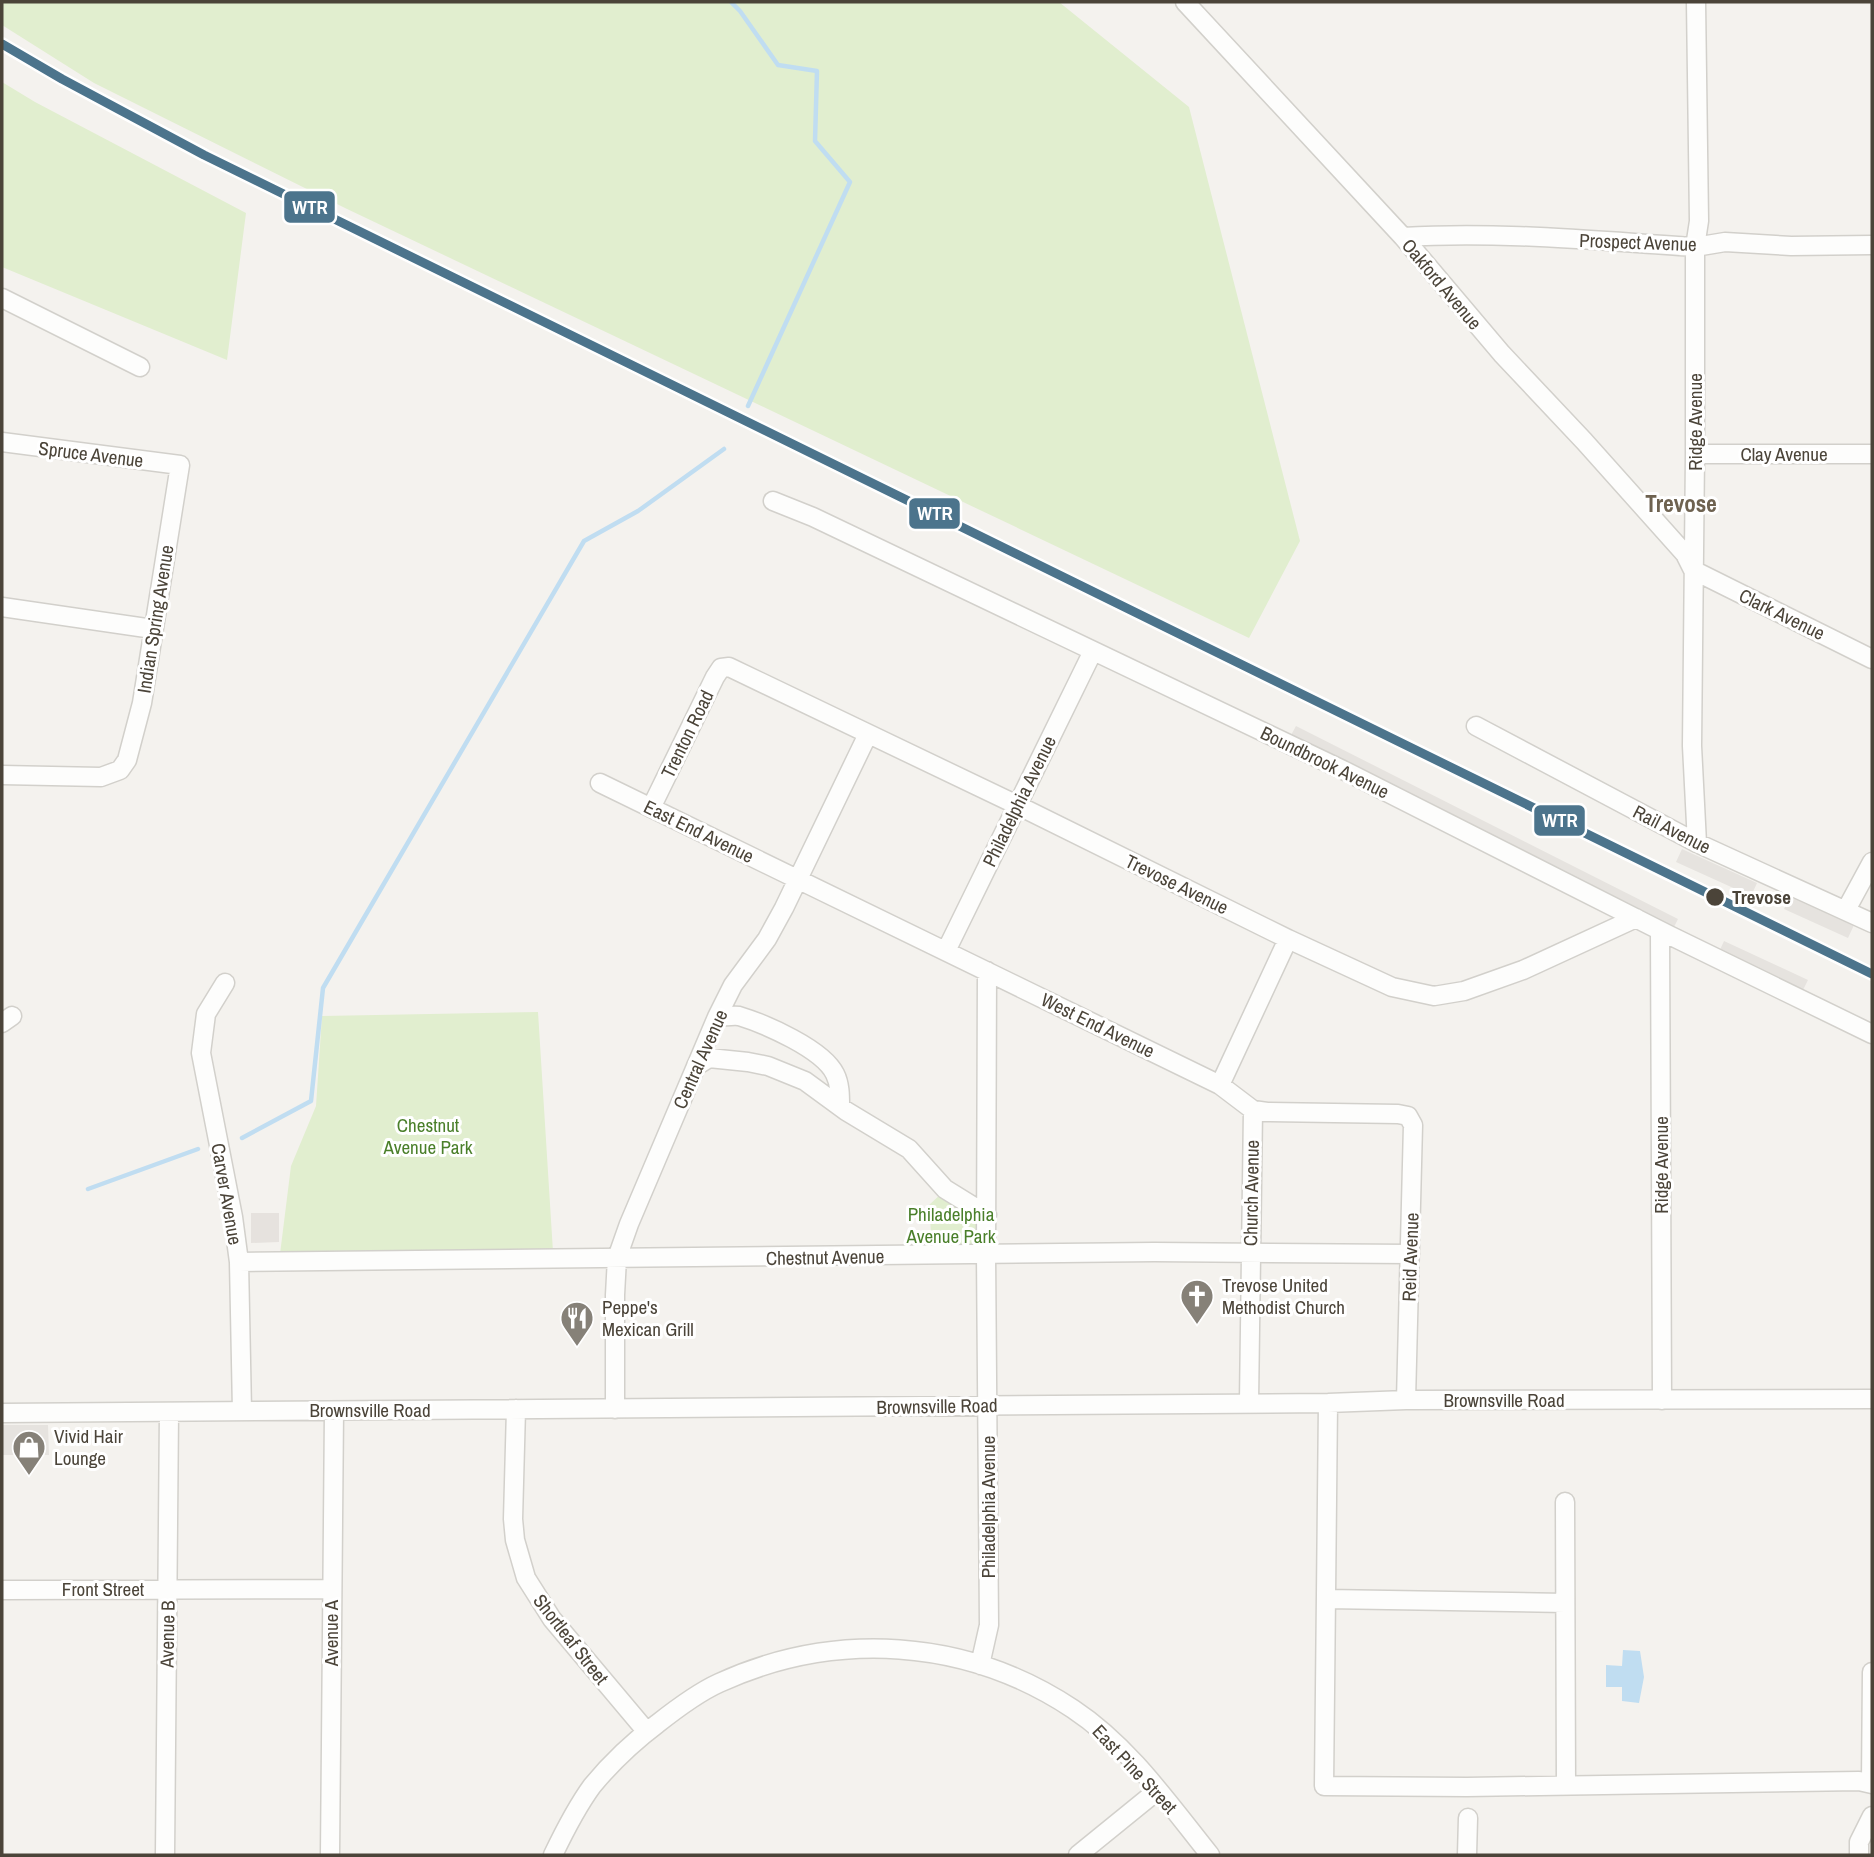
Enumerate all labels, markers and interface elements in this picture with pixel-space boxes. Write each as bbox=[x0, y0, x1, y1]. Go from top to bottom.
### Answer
line badge: WTR bbox=[283, 190, 336, 224]
text: WTR bbox=[292, 194, 328, 220]
street label: Prospect Avenue bbox=[1579, 227, 1697, 257]
street label: Oakford Avenue bbox=[1396, 233, 1488, 335]
street label: Ridge Avenue bbox=[1682, 373, 1708, 471]
street label: Spruce Avenue bbox=[37, 435, 145, 473]
street label: Clay Avenue bbox=[1740, 441, 1828, 467]
district label: Trevose bbox=[1645, 488, 1717, 519]
line badge: WTR bbox=[908, 497, 961, 530]
text: WTR bbox=[917, 500, 953, 526]
street label: Indian Spring Avenue bbox=[130, 543, 180, 695]
street label: Clark Avenue bbox=[1735, 582, 1829, 646]
street label: Trenton Road bbox=[655, 686, 719, 782]
street label: Boundbrook Avenue bbox=[1256, 720, 1394, 804]
street label: Philadelphia Avenue bbox=[976, 731, 1062, 871]
street label: East End Avenue bbox=[640, 793, 758, 869]
street label: Rail Avenue bbox=[1629, 798, 1715, 860]
line badge: WTR bbox=[1533, 804, 1586, 837]
text: WTR bbox=[1542, 807, 1578, 833]
street label: Trevose Avenue bbox=[1121, 848, 1233, 920]
place label: Trevose bbox=[1732, 884, 1791, 910]
marker: Trevose bbox=[1704, 886, 1726, 908]
street label: West End Avenue bbox=[1037, 986, 1159, 1064]
street label: Central Avenue bbox=[667, 1005, 733, 1113]
park label: Chestnut Avenue Park bbox=[383, 1112, 473, 1160]
street label: Ridge Avenue bbox=[1648, 1116, 1674, 1214]
street label: Church Avenue bbox=[1237, 1140, 1265, 1246]
street label: Carver Avenue bbox=[205, 1141, 249, 1247]
park label: Philadelphia Avenue Park bbox=[906, 1201, 996, 1249]
street label: Reid Avenue bbox=[1395, 1212, 1425, 1302]
street label: Chestnut Avenue bbox=[766, 1243, 884, 1271]
place label: Trevose United Methodist Church bbox=[1222, 1272, 1345, 1320]
church icon: Trevose United Methodist Church bbox=[1178, 1277, 1216, 1326]
place label: Peppe's Mexican Grill bbox=[602, 1294, 694, 1342]
restaurant icon: Peppe's Mexican Grill bbox=[558, 1299, 596, 1348]
street label: Brownsville Road bbox=[1443, 1387, 1565, 1413]
street label: Brownsville Road bbox=[876, 1392, 998, 1420]
street label: Brownsville Road bbox=[309, 1397, 431, 1423]
place label: Vivid Hair Lounge bbox=[54, 1423, 124, 1471]
shop icon: Vivid Hair Lounge bbox=[10, 1428, 48, 1477]
street label: Philadelphia Avenue bbox=[975, 1436, 1001, 1578]
street label: Front Street bbox=[62, 1576, 145, 1602]
street label: Shortleaf Street bbox=[527, 1588, 615, 1690]
street label: Avenue A bbox=[318, 1599, 344, 1667]
street label: Avenue B bbox=[153, 1600, 181, 1669]
street label: East Pine Street bbox=[1087, 1719, 1184, 1820]

